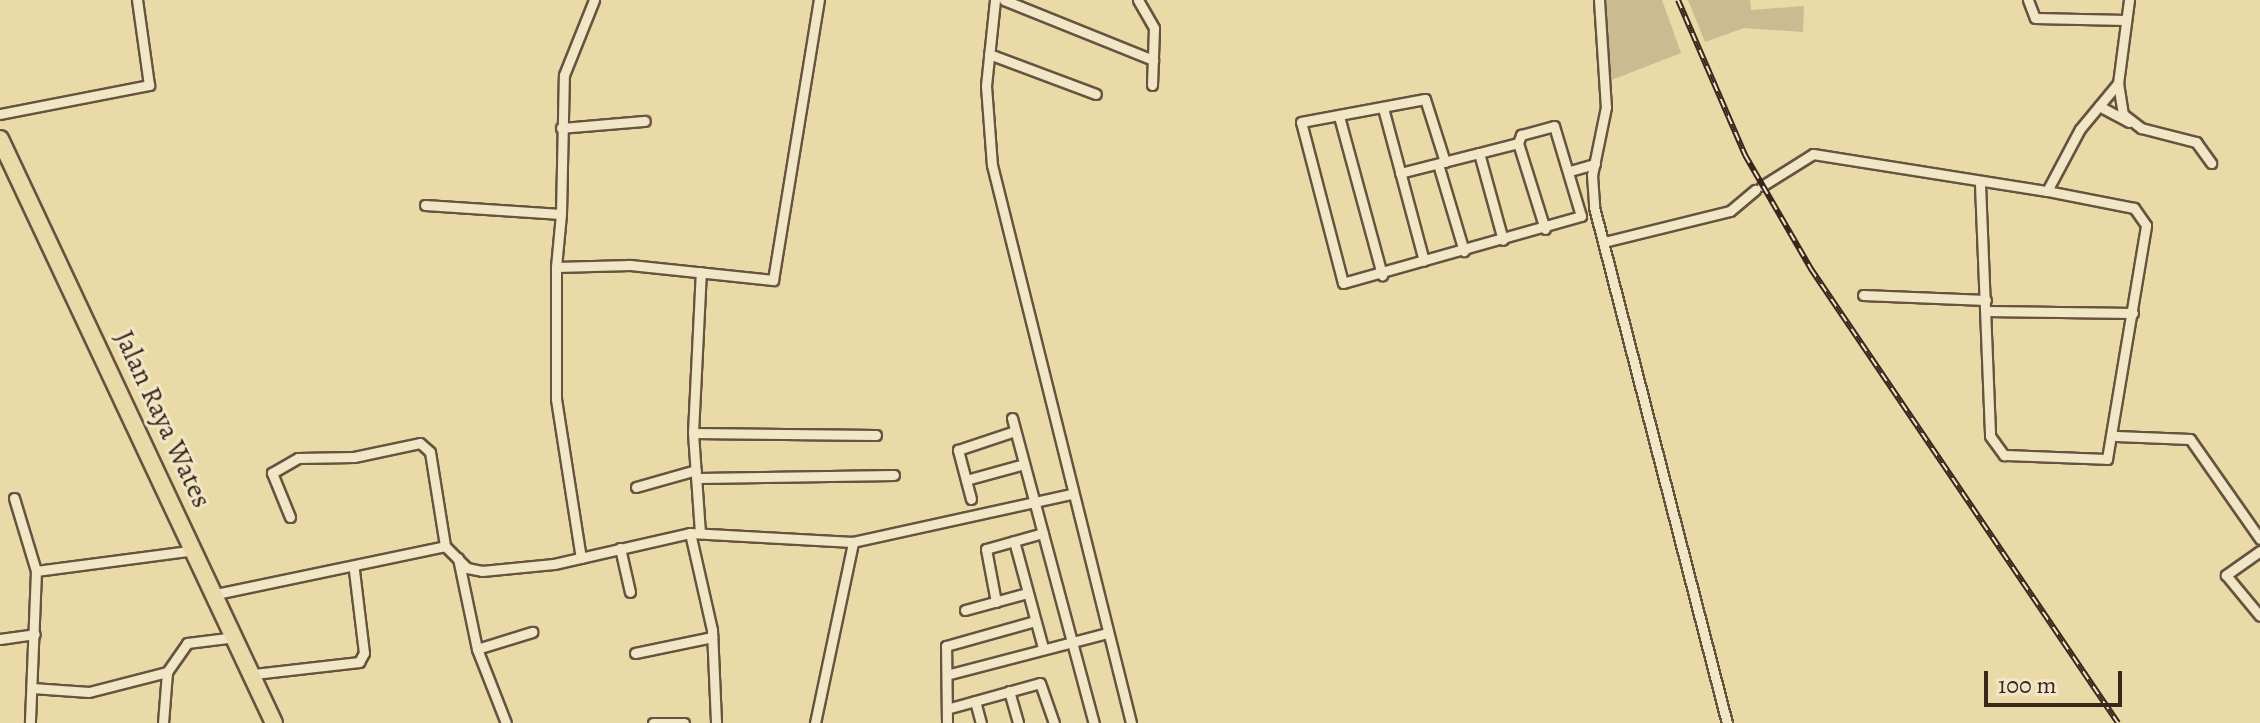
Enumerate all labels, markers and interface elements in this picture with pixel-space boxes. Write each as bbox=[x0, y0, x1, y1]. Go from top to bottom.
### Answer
street label: Jalan Raya Wates bbox=[107, 325, 219, 513]
scale bar bbox=[1988, 655, 2126, 705]
text: 100 m bbox=[1998, 669, 2057, 701]

